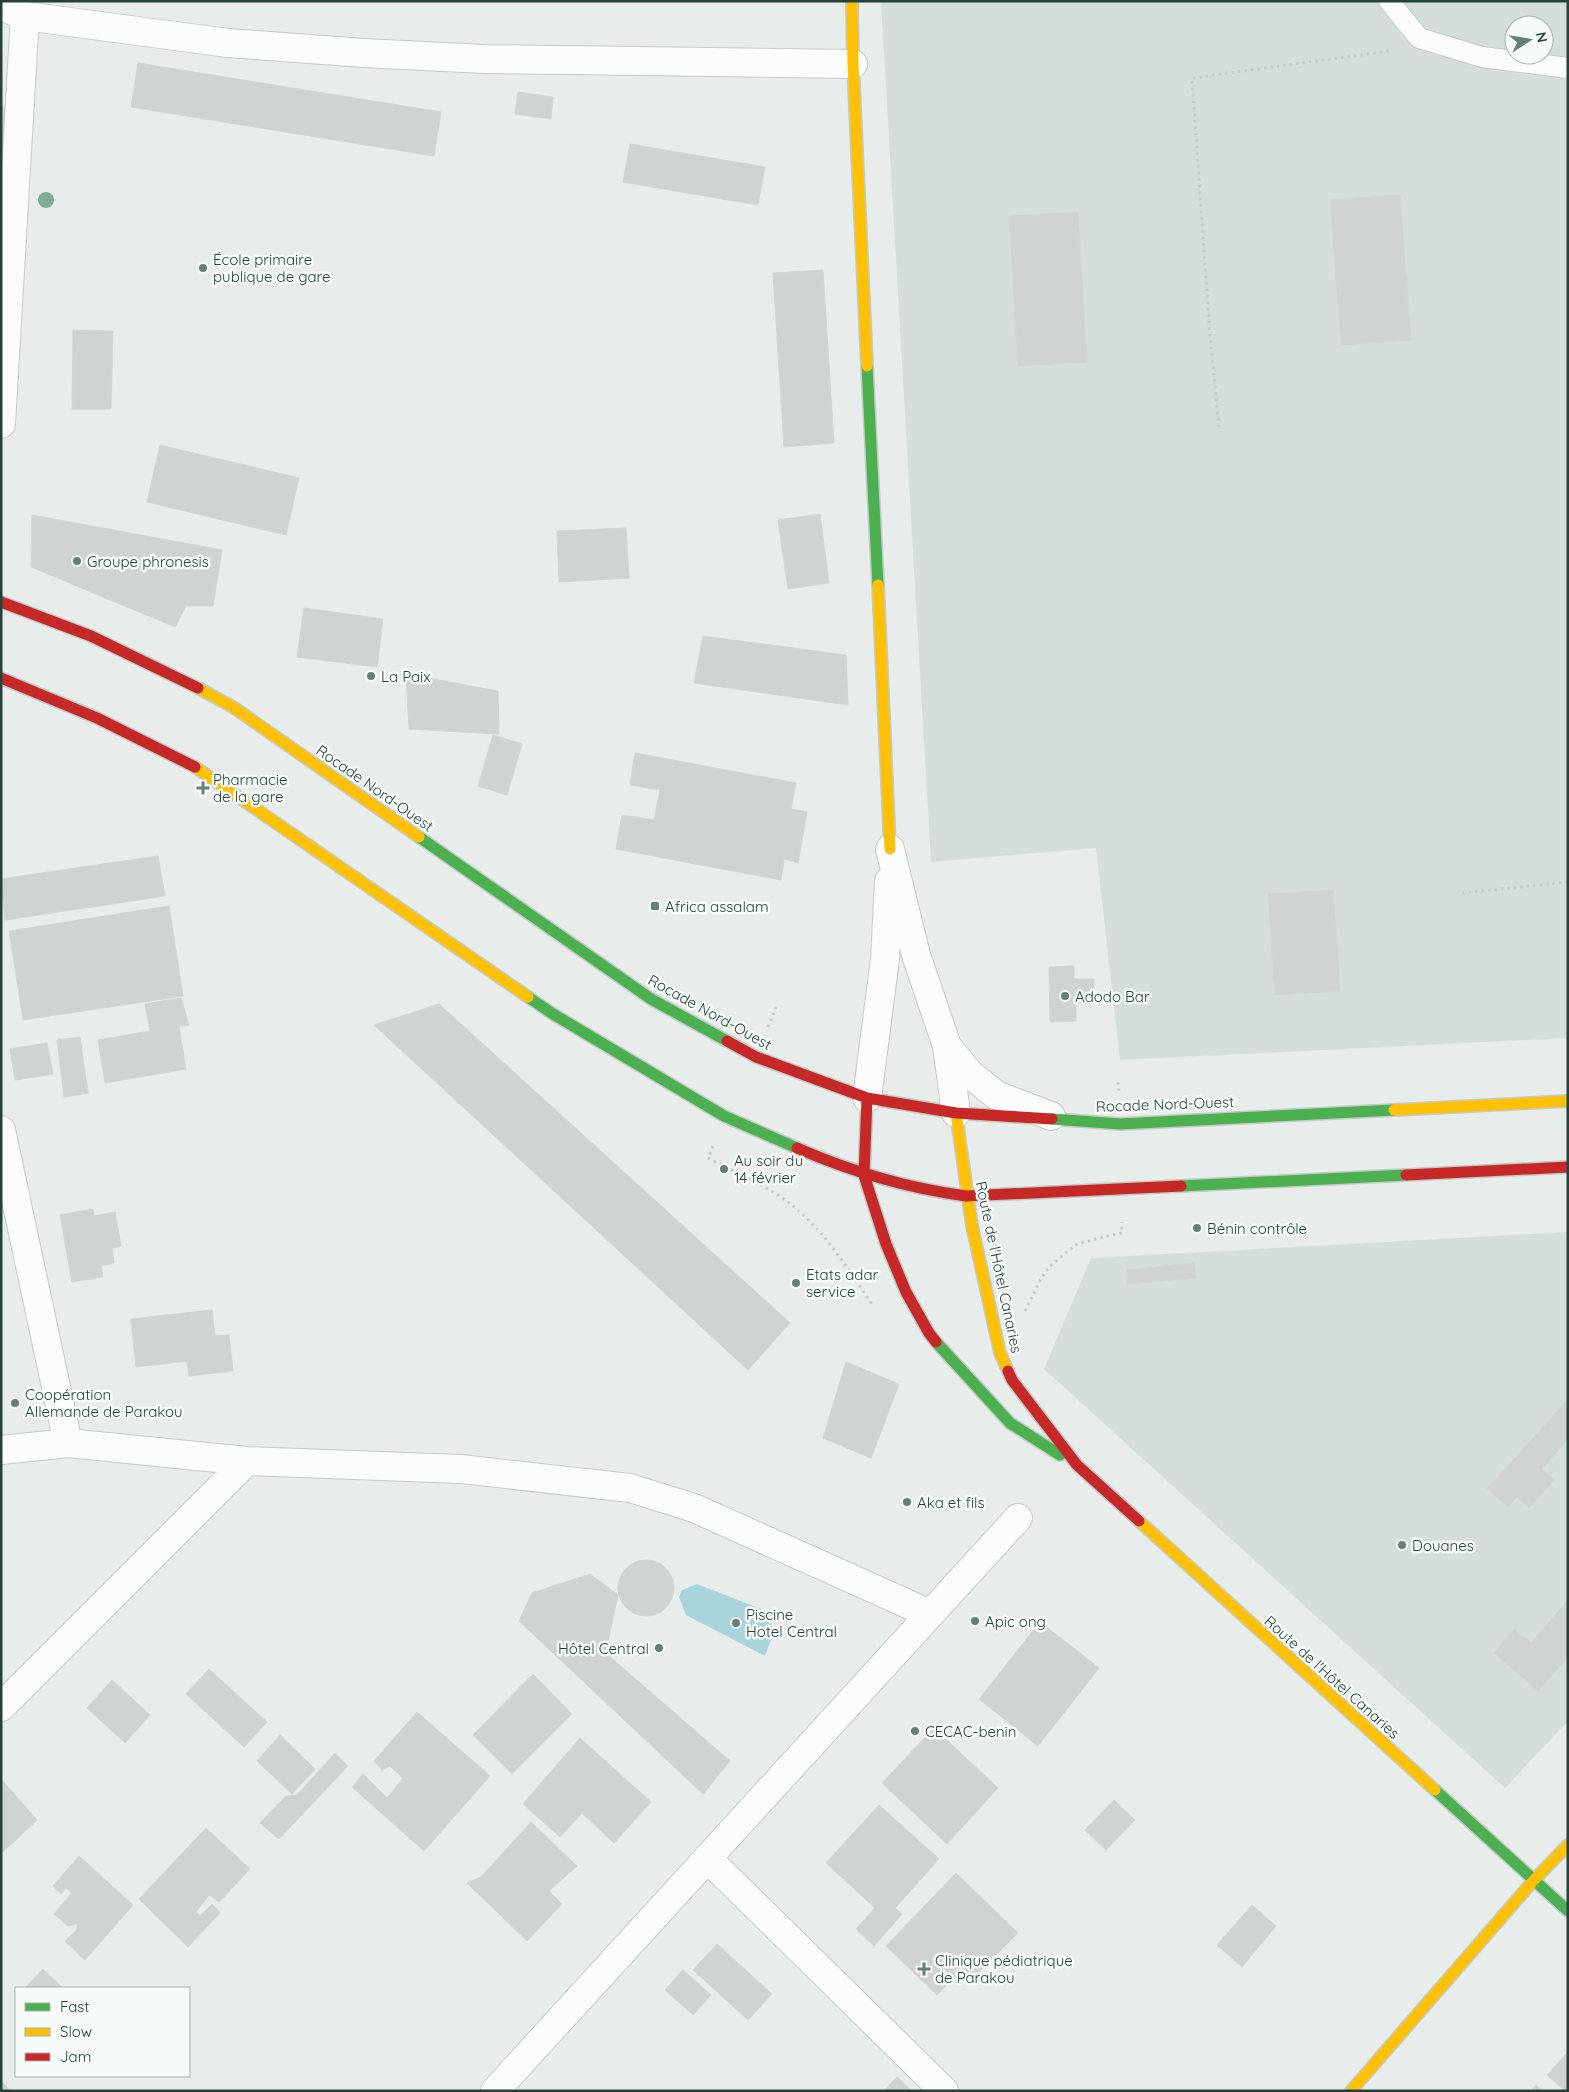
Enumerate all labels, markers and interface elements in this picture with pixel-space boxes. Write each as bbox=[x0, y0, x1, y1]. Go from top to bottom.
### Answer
north arrow bbox=[1504, 15, 1554, 65]
text: N bbox=[1532, 30, 1552, 44]
place label: École primaire publique de gare bbox=[213, 250, 331, 286]
marker: École primaire publique de gare bbox=[197, 262, 209, 274]
place label: Groupe phronesis bbox=[87, 552, 209, 571]
marker: Groupe phronesis bbox=[71, 555, 83, 567]
place label: La Paix bbox=[381, 667, 431, 686]
marker: La Paix bbox=[365, 670, 377, 682]
street label: Rocade Nord-Ouest bbox=[313, 740, 437, 836]
place label: Pharmacie de la gare bbox=[213, 770, 288, 806]
marker: Pharmacie de la gare bbox=[197, 782, 209, 794]
place label: Africa assalam bbox=[665, 897, 769, 916]
marker: Africa assalam bbox=[649, 900, 661, 912]
street label: Rocade Nord-Ouest bbox=[645, 970, 775, 1054]
place label: Adodo Bar bbox=[1075, 987, 1150, 1006]
marker: Adodo Bar bbox=[1059, 990, 1071, 1002]
street label: Rocade Nord-Ouest bbox=[1095, 1092, 1235, 1116]
place label: Au soir du 14 février bbox=[734, 1151, 803, 1187]
marker: Au soir du 14 février bbox=[718, 1163, 730, 1175]
street label: Route de l'Hôtel Canaries bbox=[971, 1179, 1027, 1355]
place label: Bénin contrôle bbox=[1207, 1219, 1307, 1238]
marker: Bénin contrôle bbox=[1191, 1222, 1203, 1234]
place label: Etats adar service bbox=[806, 1265, 878, 1301]
marker: Etats adar service bbox=[790, 1277, 802, 1289]
place label: Coopération Allemande de Parakou bbox=[25, 1385, 183, 1421]
marker: Coopération Allemande de Parakou bbox=[9, 1397, 21, 1409]
place label: Aka et fils bbox=[917, 1493, 985, 1512]
marker: Aka et fils bbox=[901, 1496, 913, 1508]
place label: Douanes bbox=[1412, 1536, 1474, 1555]
marker: Douanes bbox=[1396, 1539, 1408, 1551]
place label: Piscine Hotel Central bbox=[746, 1605, 837, 1641]
street label: Route de l'Hôtel Canaries bbox=[1261, 1611, 1403, 1743]
place label: Apic ong bbox=[985, 1612, 1046, 1631]
marker: Apic ong bbox=[969, 1615, 981, 1627]
marker: Piscine Hotel Central bbox=[730, 1617, 742, 1629]
place label: Hôtel Central bbox=[558, 1639, 649, 1658]
marker: Hôtel Central bbox=[653, 1642, 665, 1654]
place label: CECAC-benin bbox=[925, 1722, 1017, 1741]
marker: CECAC-benin bbox=[909, 1725, 921, 1737]
place label: Clinique pédiatrique de Parakou bbox=[935, 1951, 1073, 1987]
marker: Clinique pédiatrique de Parakou bbox=[917, 1962, 931, 1976]
legend bbox=[15, 1987, 190, 2077]
text: Fast bbox=[60, 1997, 89, 2016]
text: Slow bbox=[60, 2022, 92, 2041]
text: Jam bbox=[60, 2047, 91, 2066]

